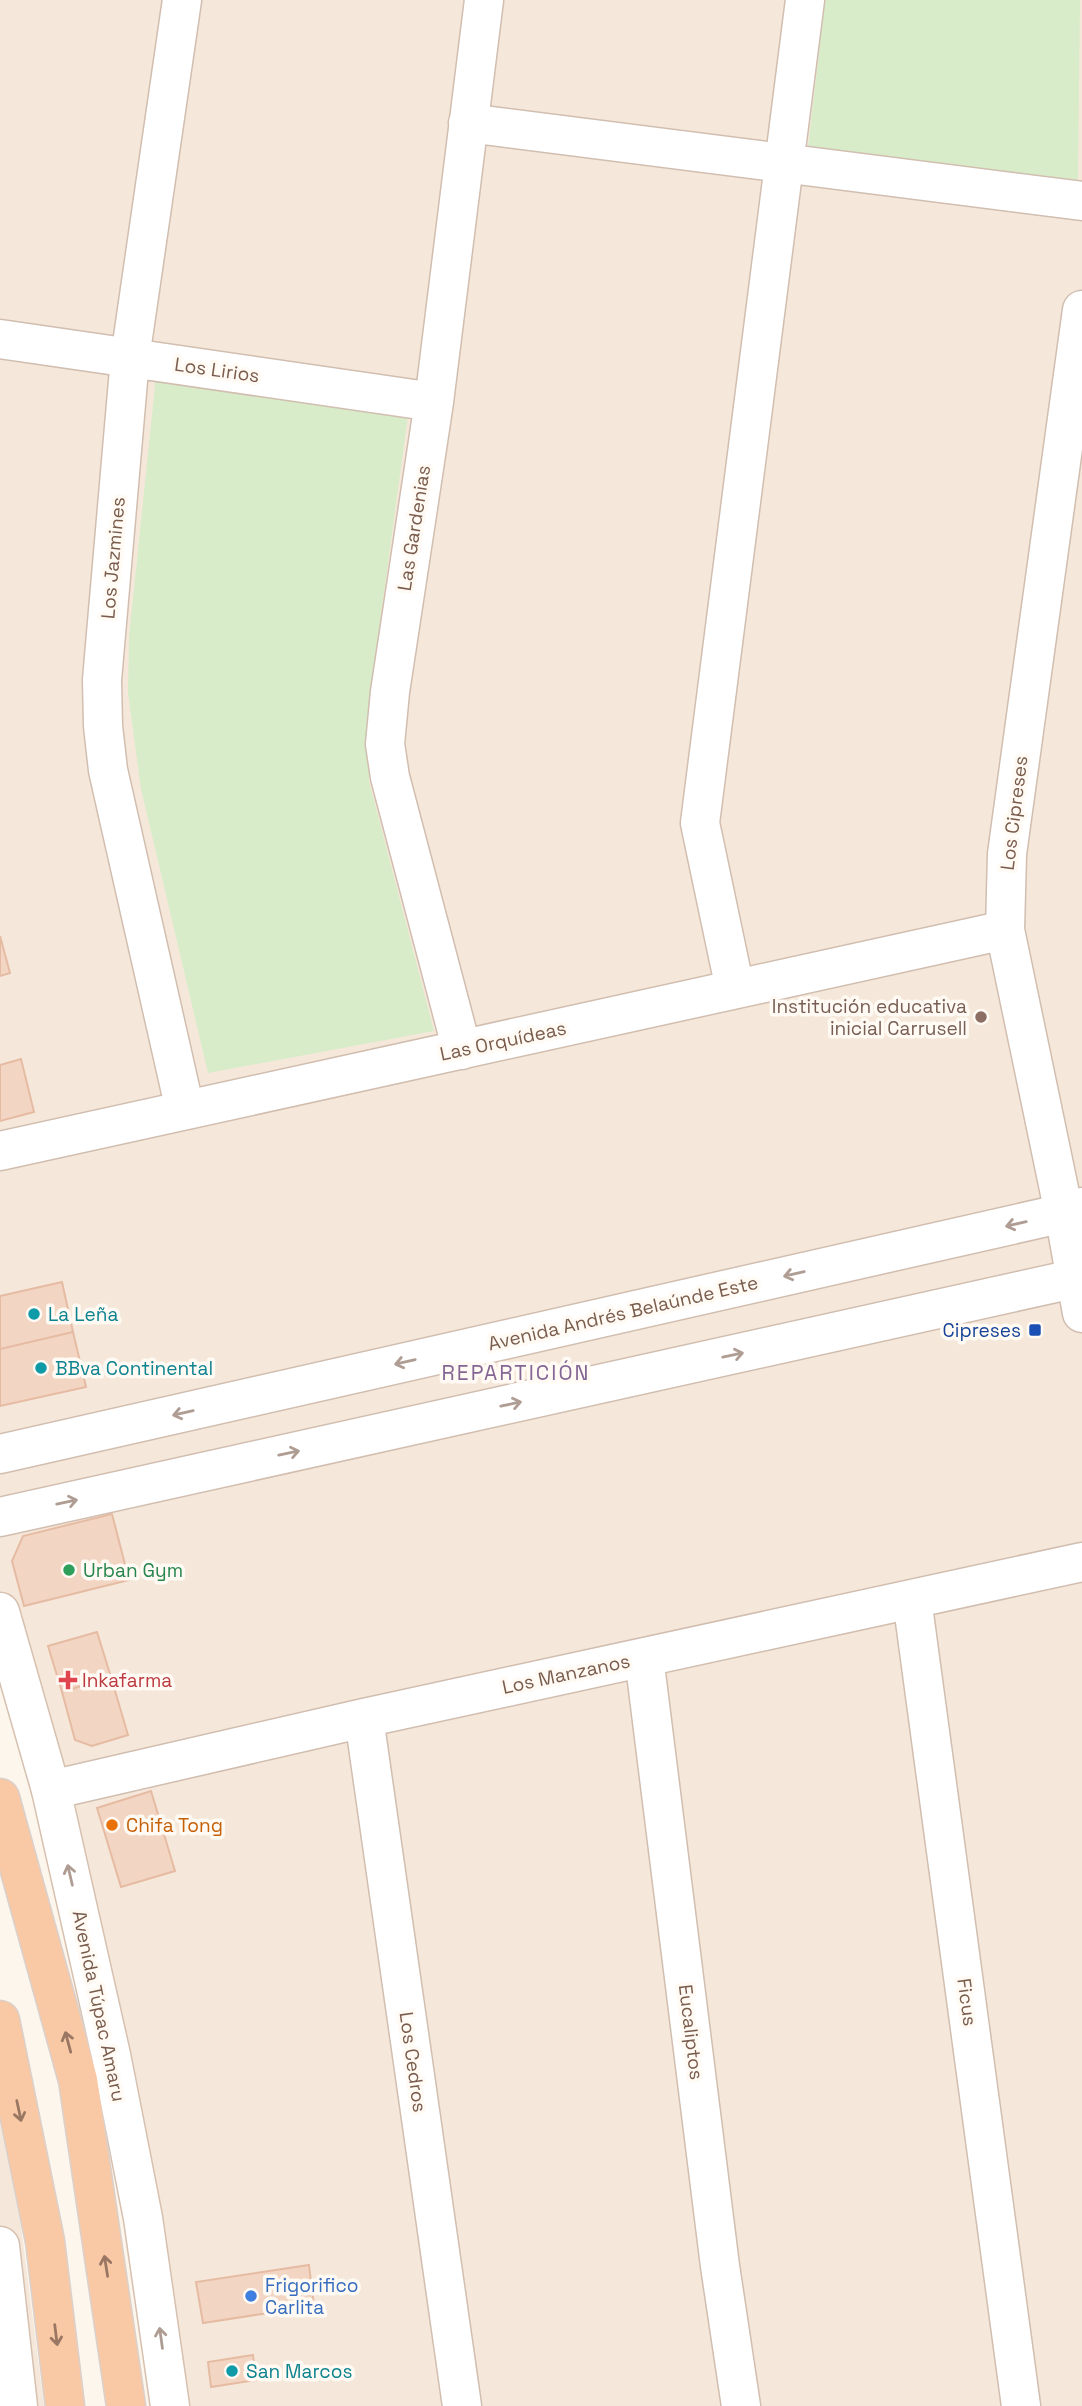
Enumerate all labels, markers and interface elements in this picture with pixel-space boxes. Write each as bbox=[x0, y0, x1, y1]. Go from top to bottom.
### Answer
street label: Los Lirios bbox=[173, 352, 261, 388]
street label: Las Gardenias bbox=[392, 463, 436, 593]
street label: Los Jazmines bbox=[95, 496, 131, 620]
street label: Los Cipreses bbox=[995, 754, 1033, 872]
place label: Institución educativa inicial Carrusell bbox=[772, 994, 967, 1041]
marker: Institución educativa inicial Carrusell bbox=[973, 1009, 989, 1025]
street label: Las Orquídeas bbox=[438, 1015, 568, 1067]
one-way arrow bbox=[1005, 1218, 1028, 1231]
one-way arrow bbox=[783, 1268, 806, 1282]
street label: Avenida Andrés Belaúnde Este bbox=[485, 1270, 761, 1356]
place label: La Leña bbox=[48, 1302, 118, 1327]
marker: La Leña bbox=[26, 1306, 42, 1322]
place label: Cipreses bbox=[943, 1318, 1021, 1343]
marker: Cipreses bbox=[1027, 1322, 1043, 1338]
one-way arrow bbox=[721, 1348, 744, 1362]
place label: BBva Continental bbox=[55, 1356, 213, 1381]
one-way arrow bbox=[394, 1356, 417, 1370]
district label: REPARTICIÓN bbox=[442, 1359, 590, 1386]
marker: BBva Continental bbox=[33, 1360, 49, 1376]
one-way arrow bbox=[499, 1397, 522, 1411]
one-way arrow bbox=[172, 1406, 195, 1420]
one-way arrow bbox=[277, 1446, 300, 1460]
one-way arrow bbox=[55, 1495, 78, 1509]
place label: Urban Gym bbox=[83, 1558, 183, 1583]
marker: Urban Gym bbox=[61, 1562, 77, 1578]
street label: Los Manzanos bbox=[500, 1648, 632, 1700]
place label: Inkafarma bbox=[82, 1668, 172, 1693]
marker: Inkafarma bbox=[60, 1672, 76, 1688]
place label: Chifa Tong bbox=[126, 1813, 223, 1838]
marker: Chifa Tong bbox=[104, 1817, 120, 1833]
one-way arrow bbox=[63, 1864, 76, 1887]
street label: Avenida Túpac Amaru bbox=[67, 1908, 131, 2104]
street label: Ficus bbox=[951, 1977, 983, 2027]
street label: Eucaliptos bbox=[673, 1983, 709, 2081]
street label: Los Cedros bbox=[394, 2010, 432, 2114]
one-way arrow bbox=[60, 2031, 73, 2053]
one-way arrow bbox=[12, 2099, 26, 2122]
one-way arrow bbox=[100, 2255, 113, 2278]
place label: Frigorifico Carlita bbox=[265, 2273, 359, 2320]
marker: Frigorifico Carlita bbox=[243, 2288, 259, 2304]
one-way arrow bbox=[50, 2323, 63, 2346]
one-way arrow bbox=[154, 2328, 167, 2350]
place label: San Marcos bbox=[246, 2359, 352, 2384]
marker: San Marcos bbox=[224, 2363, 240, 2379]

